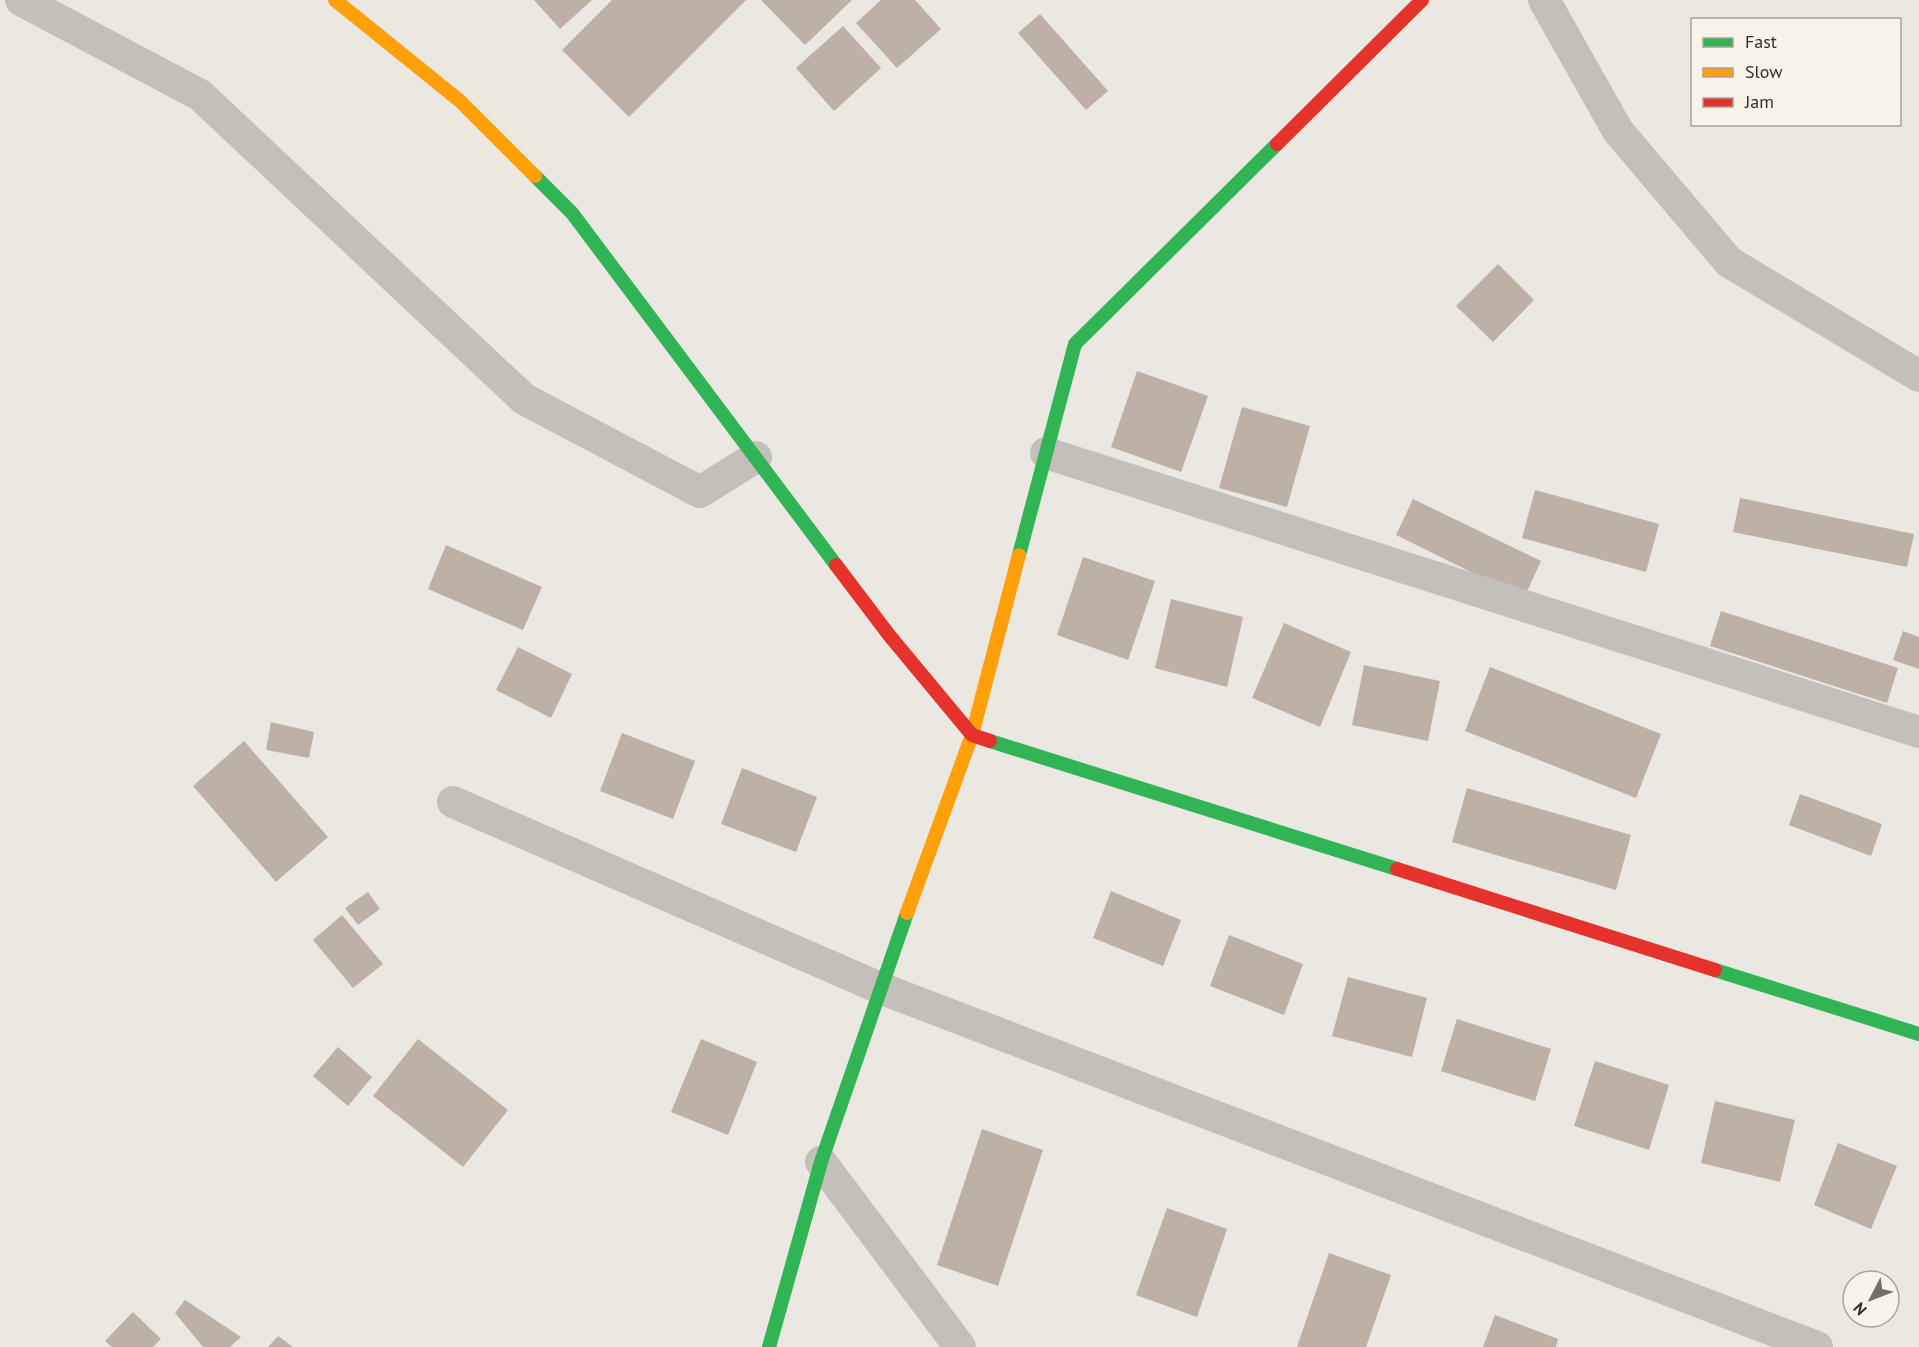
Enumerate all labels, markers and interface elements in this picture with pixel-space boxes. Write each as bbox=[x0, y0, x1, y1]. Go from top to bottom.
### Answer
legend bbox=[1691, 18, 1901, 126]
text: Fast bbox=[1745, 30, 1777, 53]
text: Slow bbox=[1745, 60, 1783, 83]
text: Jam bbox=[1744, 90, 1774, 113]
north arrow bbox=[1841, 1269, 1901, 1329]
text: N bbox=[1849, 1298, 1871, 1320]

